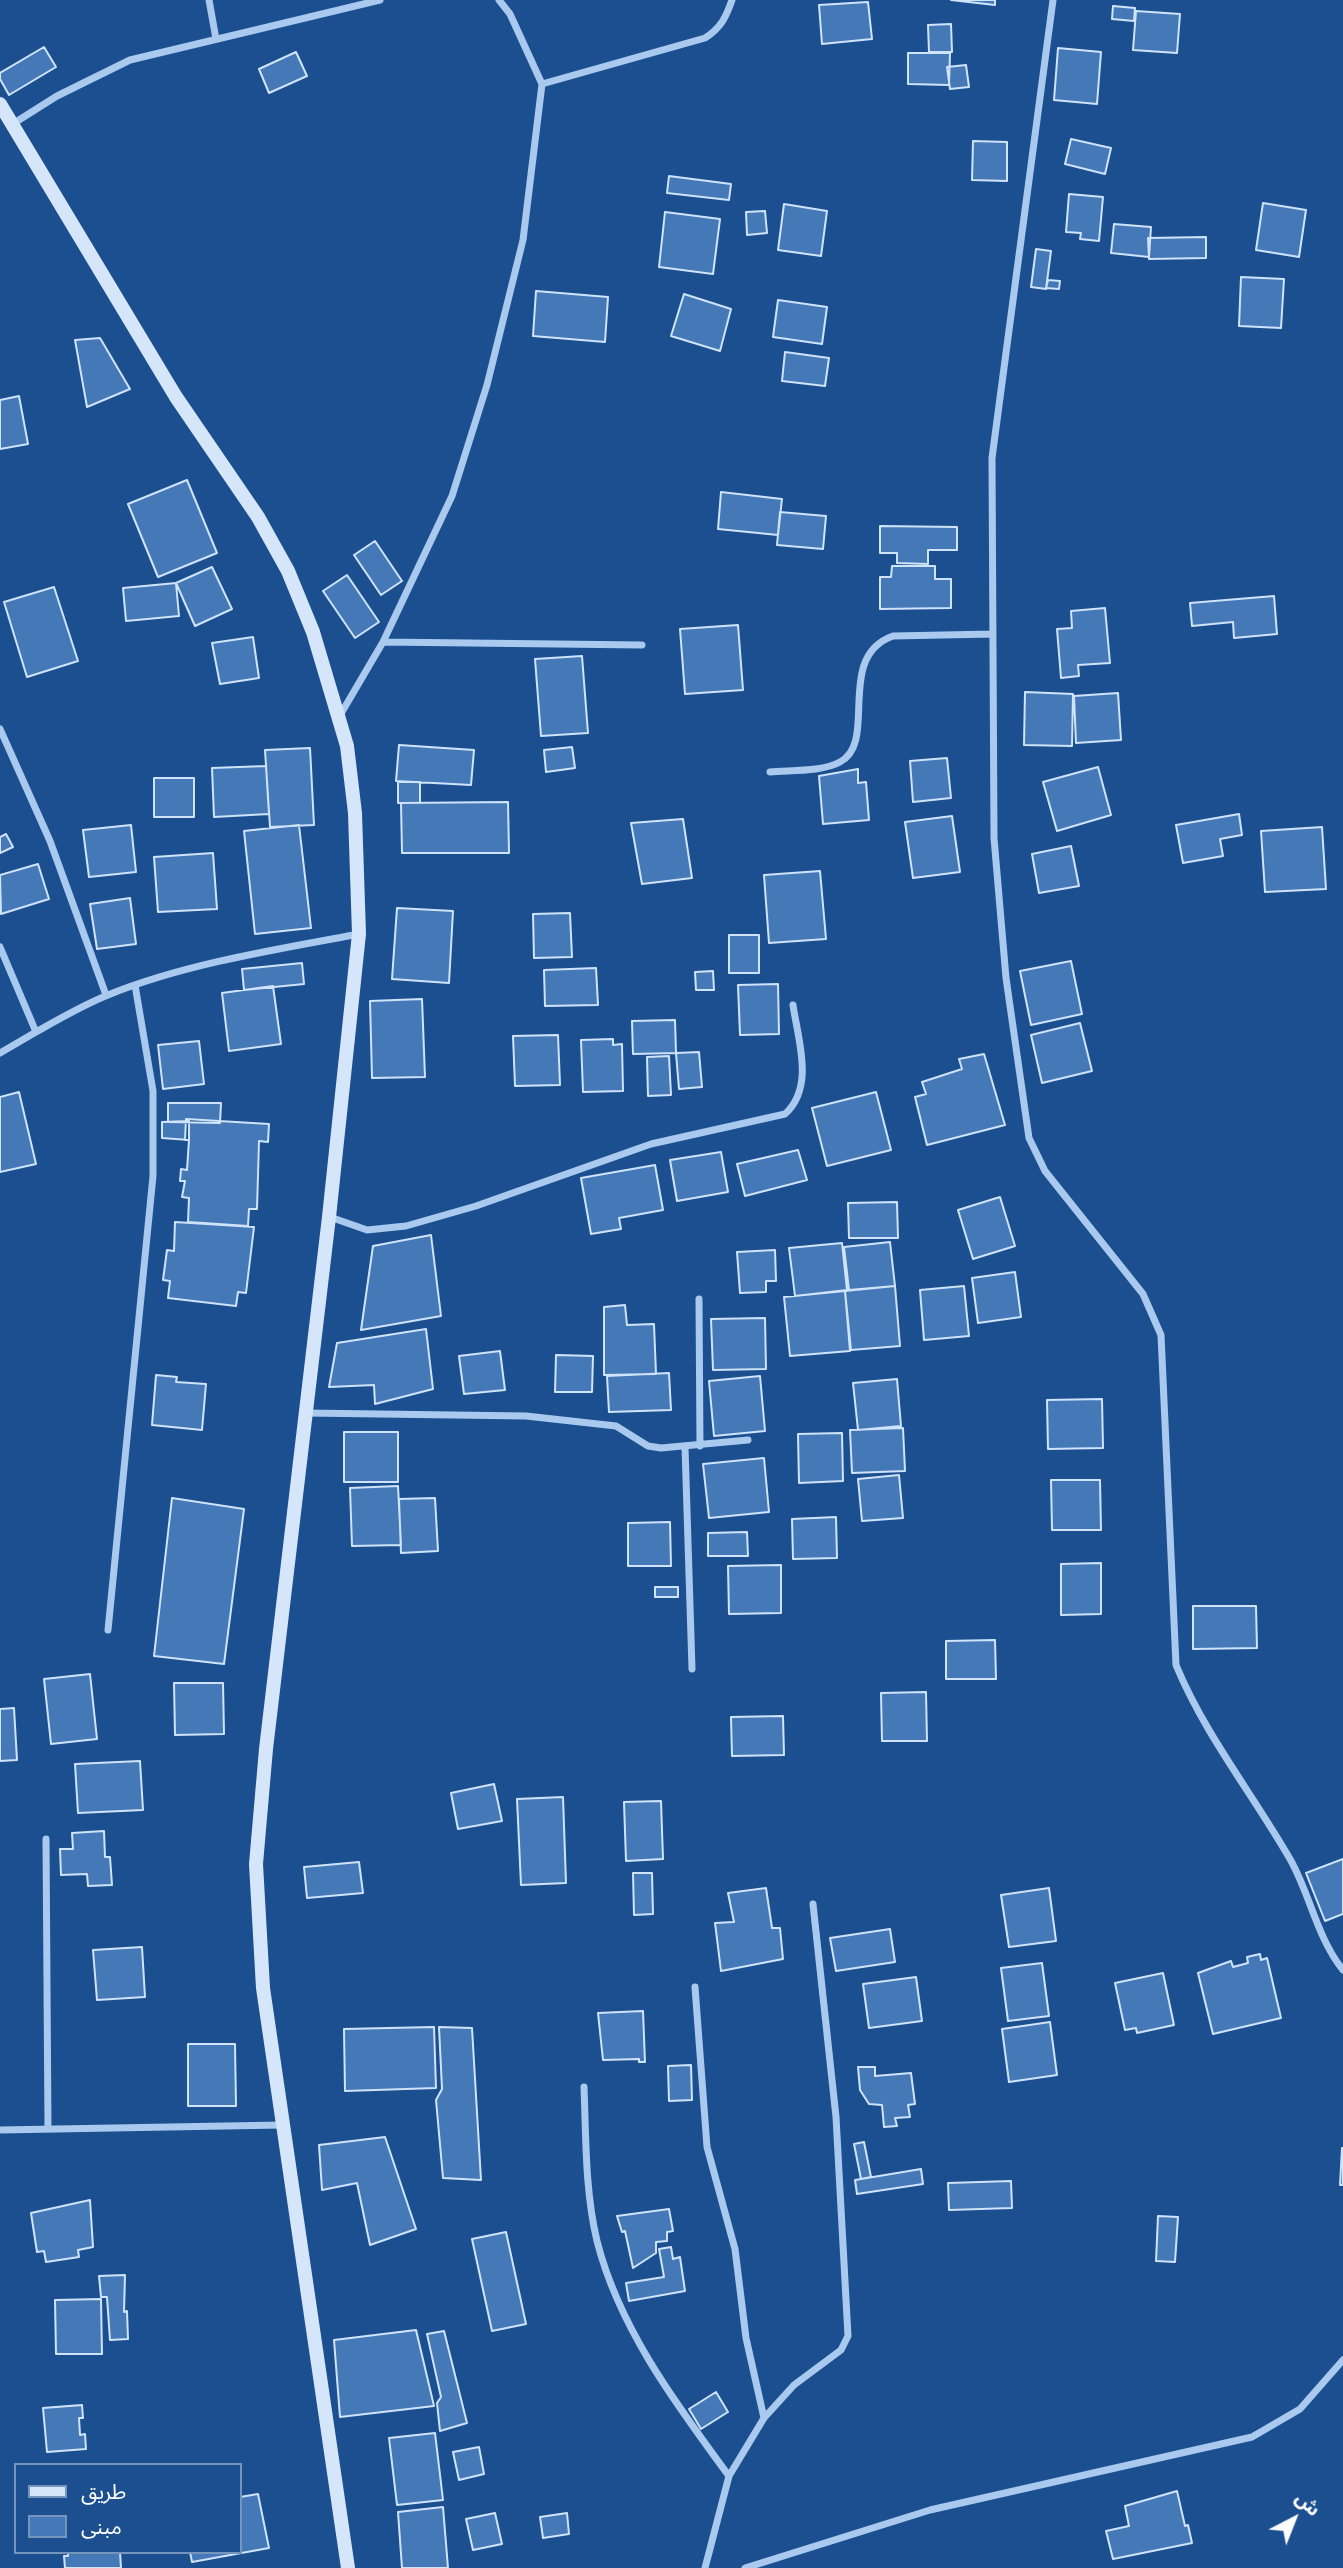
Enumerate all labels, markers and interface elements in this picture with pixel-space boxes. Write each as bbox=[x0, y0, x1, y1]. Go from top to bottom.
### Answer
legend bbox=[14, 2463, 242, 2554]
text: طريق bbox=[81, 2475, 126, 2507]
north arrow bbox=[1259, 2484, 1329, 2554]
text: ش bbox=[1289, 2484, 1328, 2523]
text: مبنى bbox=[81, 2510, 122, 2542]

